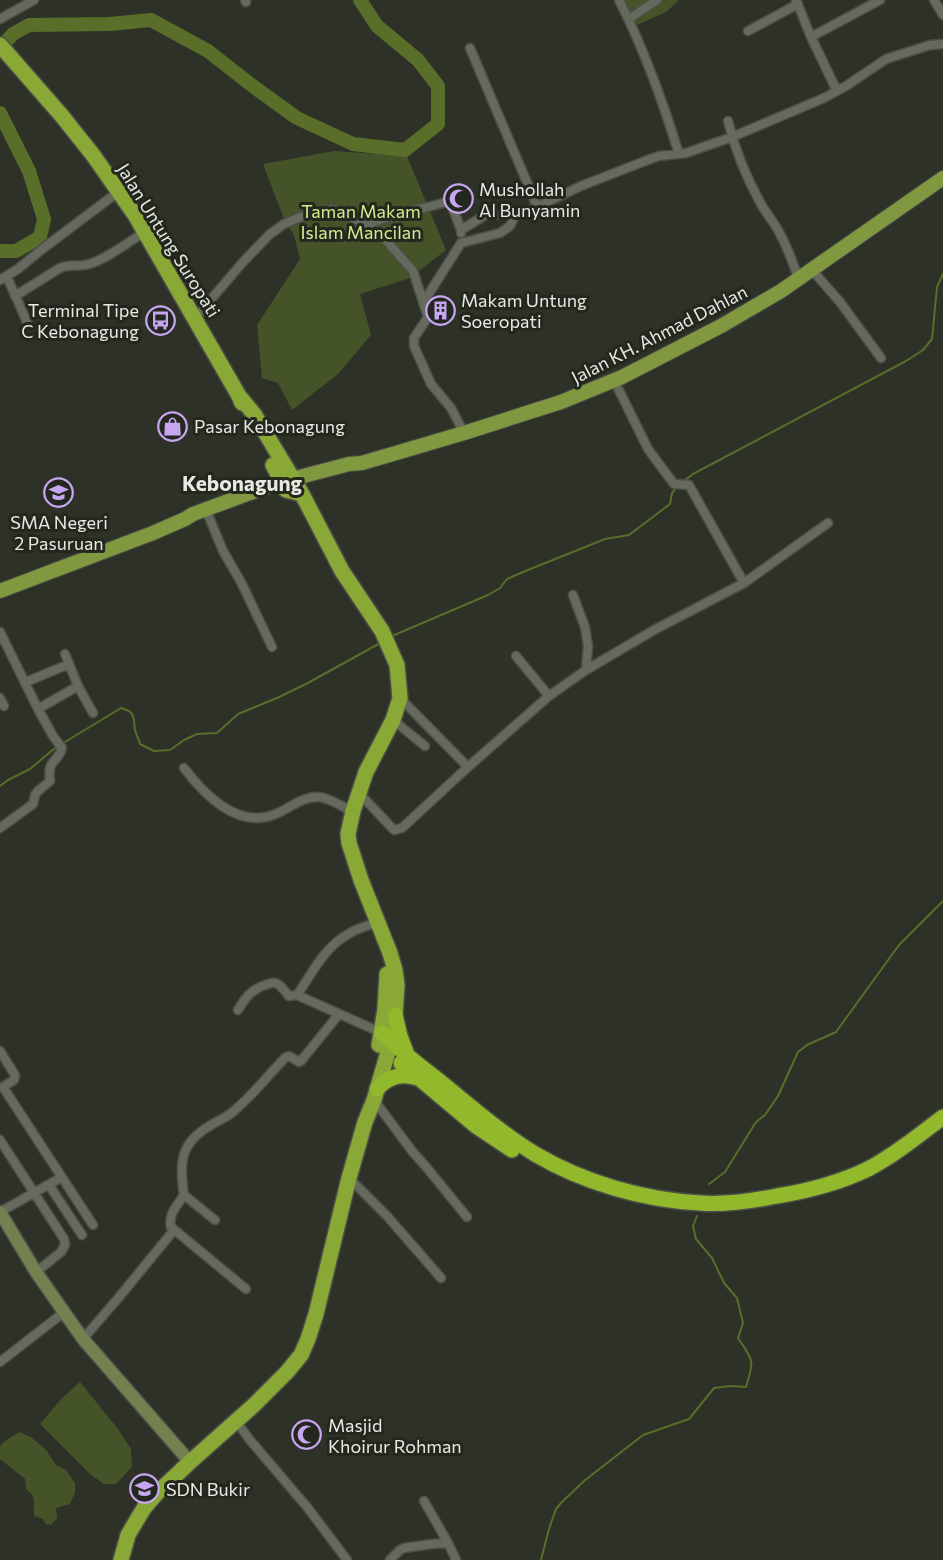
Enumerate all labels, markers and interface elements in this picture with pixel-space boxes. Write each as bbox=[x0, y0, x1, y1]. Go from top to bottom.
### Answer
street label: Jalan Untung Suropati bbox=[113, 159, 225, 321]
place label: Mushollah Al Bunyamin bbox=[479, 178, 580, 221]
mosque icon: Mushollah Al Bunyamin bbox=[442, 183, 474, 215]
park label: Taman Makam Islam Mancilan bbox=[301, 200, 421, 243]
street label: Jalan KH. Ahmad Dahlan bbox=[567, 280, 751, 388]
place label: Makam Untung Soeropati bbox=[461, 289, 587, 332]
building icon: Makam Untung Soeropati bbox=[424, 294, 456, 326]
place label: Terminal Tipe C Kebonagung bbox=[21, 299, 139, 342]
bus stop icon: Terminal Tipe C Kebonagung bbox=[144, 304, 176, 336]
shop icon: Pasar Kebonagung bbox=[157, 410, 189, 442]
place label: Pasar Kebonagung bbox=[194, 415, 345, 437]
district label: Kebonagung bbox=[182, 470, 303, 495]
school or university icon: SMA Negeri 2 Pasuruan bbox=[43, 477, 75, 509]
place label: SMA Negeri 2 Pasuruan bbox=[10, 511, 108, 554]
place label: Masjid Khoirur Rohman bbox=[328, 1414, 462, 1457]
mosque icon: Masjid Khoirur Rohman bbox=[291, 1419, 323, 1451]
school or university icon: SDN Bukir bbox=[129, 1473, 161, 1505]
place label: SDN Bukir bbox=[166, 1478, 250, 1500]

